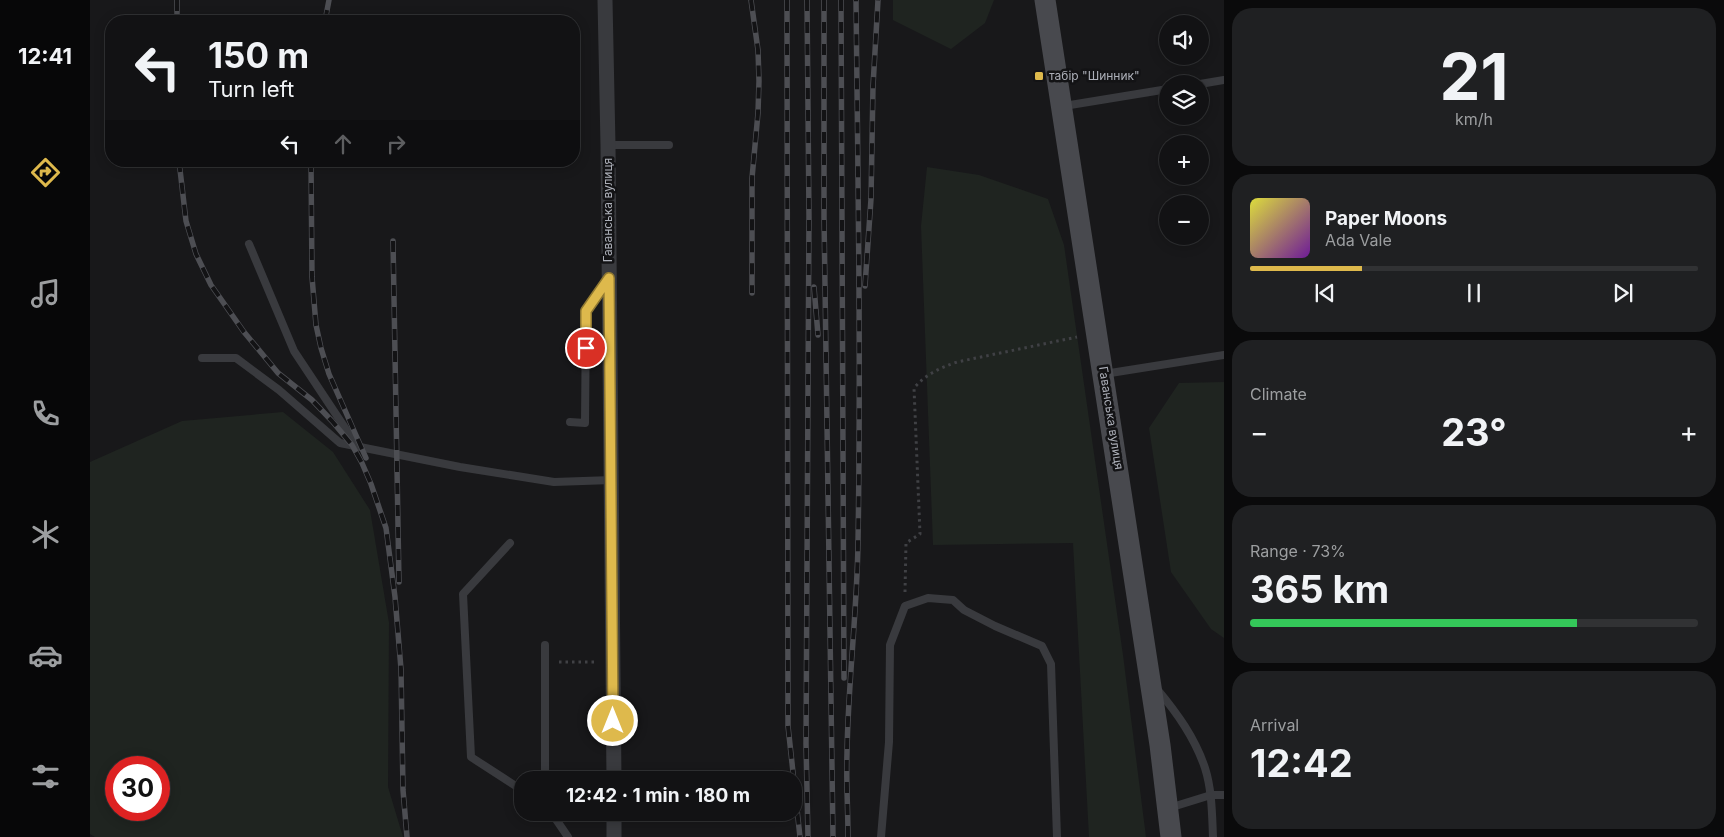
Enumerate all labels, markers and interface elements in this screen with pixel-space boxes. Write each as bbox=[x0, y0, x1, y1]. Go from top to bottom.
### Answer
map controls bbox=[1159, 15, 1209, 245]
button: sound bbox=[1159, 15, 1209, 65]
text: 150 m bbox=[208, 34, 309, 76]
icon: left bbox=[125, 35, 190, 100]
text: 21 bbox=[1440, 37, 1508, 116]
text: 12:41 bbox=[18, 43, 72, 69]
place label: табір "Шинник" bbox=[1049, 68, 1140, 83]
marker: табір "Шинник" bbox=[1033, 70, 1045, 82]
button: layers bbox=[1159, 75, 1209, 125]
text: Turn left bbox=[208, 76, 294, 102]
text: km/h bbox=[1455, 109, 1493, 129]
icon: left bbox=[276, 130, 304, 158]
icon: ahead bbox=[329, 130, 357, 158]
icon: right bbox=[382, 130, 410, 158]
button: + bbox=[1159, 135, 1209, 185]
icon: directions bbox=[28, 155, 63, 190]
street label: Гаванська вулиця bbox=[600, 158, 615, 262]
button: − bbox=[1159, 195, 1209, 245]
text: Paper Moons bbox=[1325, 207, 1447, 230]
text: Ada Vale bbox=[1325, 230, 1392, 250]
icon: music bbox=[28, 276, 63, 311]
icon: previous bbox=[1311, 279, 1339, 307]
icon: pause bbox=[1460, 279, 1488, 307]
icon: next bbox=[1609, 279, 1637, 307]
pin bbox=[565, 327, 607, 369]
icon: arrive bbox=[572, 334, 600, 362]
street label: Гаванська вулиця bbox=[1096, 365, 1127, 471]
text: Climate bbox=[1250, 384, 1307, 404]
icon: phone bbox=[28, 396, 63, 431]
text: 23° bbox=[1441, 409, 1507, 455]
text: − bbox=[1250, 415, 1269, 449]
text: + bbox=[1679, 415, 1698, 449]
icon: climate bbox=[28, 517, 63, 552]
text: Range · 73% bbox=[1250, 541, 1346, 561]
text: 365 km bbox=[1250, 566, 1389, 612]
icon: car bbox=[28, 638, 63, 673]
position arrow bbox=[586, 694, 638, 746]
text: Arrival bbox=[1250, 715, 1299, 735]
text: 12:42 bbox=[1250, 740, 1353, 786]
speed limit sign: 30 bbox=[105, 756, 170, 821]
icon: filters bbox=[28, 759, 63, 794]
text: 12:42 · 1 min · 180 m bbox=[566, 784, 750, 807]

